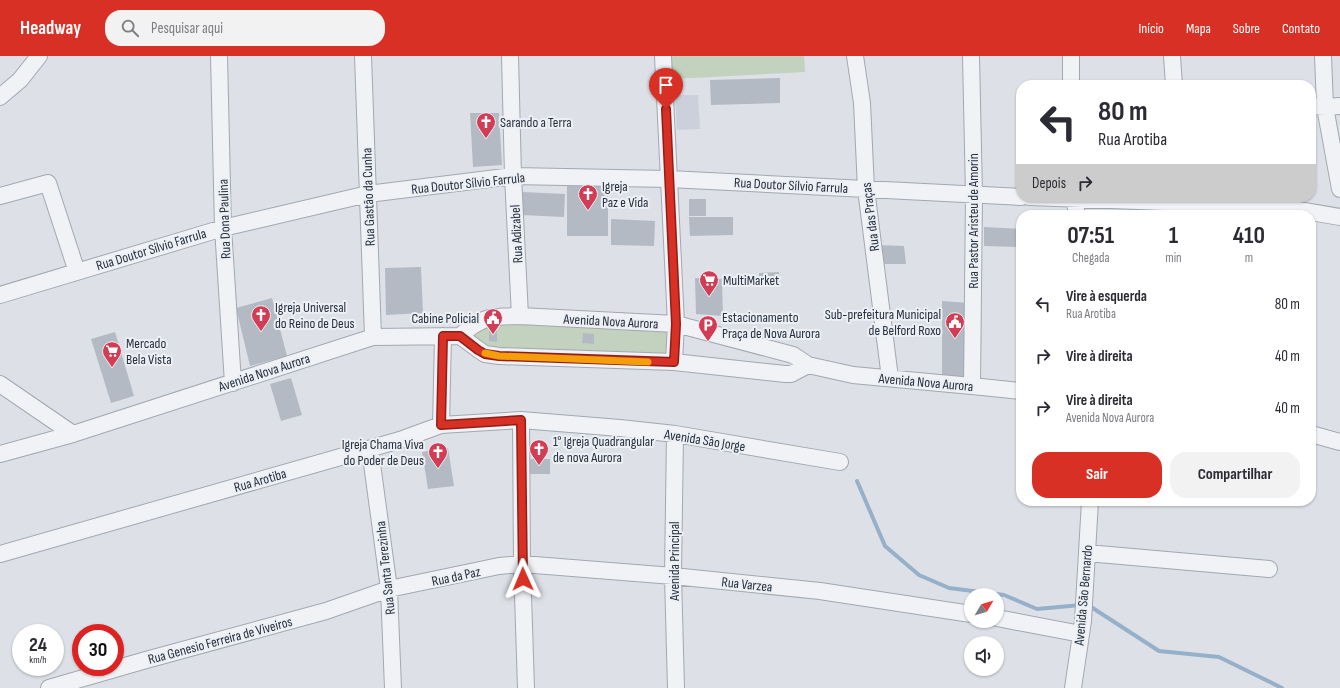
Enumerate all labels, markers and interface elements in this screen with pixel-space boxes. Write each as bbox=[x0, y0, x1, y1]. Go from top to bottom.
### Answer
search box bbox=[105, 10, 385, 46]
text: Headway bbox=[20, 17, 81, 40]
icon: search bbox=[119, 17, 141, 39]
text: Pesquisar aqui bbox=[151, 19, 223, 38]
text: Início bbox=[1138, 20, 1164, 37]
text: Mapa bbox=[1186, 20, 1211, 37]
text: Sobre bbox=[1233, 20, 1260, 37]
text: Contato bbox=[1282, 20, 1320, 37]
pin bbox=[649, 68, 683, 109]
icon: arrive bbox=[655, 74, 677, 96]
text: 80 m bbox=[1098, 95, 1147, 128]
icon: left bbox=[1032, 96, 1084, 148]
church icon: Sarando a Terra bbox=[475, 111, 497, 139]
place label: Sarando a Terra bbox=[500, 114, 572, 131]
text: Rua Arotiba bbox=[1098, 129, 1167, 150]
street label: Rua Gastão da Cunha bbox=[358, 148, 379, 246]
street label: Rua Pastor Aristeu de Amorin bbox=[965, 153, 982, 289]
street label: Rua Doutor Sílvio Farrula bbox=[410, 169, 526, 198]
icon: right bbox=[1074, 172, 1096, 194]
street label: Rua Doutor Sílvio Farrula bbox=[733, 174, 848, 197]
text: Depois bbox=[1032, 174, 1066, 193]
place label: Igreja Paz e Vida bbox=[602, 178, 648, 211]
street label: Rua Dona Paulina bbox=[215, 179, 234, 259]
street label: Rua das Praças bbox=[858, 181, 883, 252]
church icon: Igreja Paz e Vida bbox=[577, 183, 599, 211]
street label: Rua Adizabel bbox=[506, 204, 527, 264]
text: 07:51 bbox=[1067, 221, 1114, 250]
text: 1 bbox=[1169, 221, 1178, 250]
text: 410 bbox=[1233, 221, 1265, 250]
street label: Rua Doutor Sílvio Farrula bbox=[94, 225, 208, 274]
text: Chegada bbox=[1072, 250, 1109, 266]
text: min bbox=[1165, 250, 1182, 266]
text: m bbox=[1245, 250, 1253, 266]
supermarket icon: MultiMarket bbox=[698, 269, 720, 297]
place label: MultiMarket bbox=[723, 272, 779, 289]
text: Vire à esquerda bbox=[1066, 287, 1147, 306]
icon: left bbox=[1032, 293, 1054, 315]
text: 80 m bbox=[1275, 295, 1300, 314]
place label: Igreja Universal do Reino de Deus bbox=[275, 299, 355, 332]
church icon: Igreja Universal do Reino de Deus bbox=[250, 304, 272, 332]
place label: Sub-prefeitura Municipal de Belford Roxo bbox=[825, 306, 941, 339]
text: Rua Arotiba bbox=[1066, 306, 1116, 322]
public building icon: Cabine Policial bbox=[482, 307, 504, 335]
place label: Estacionamento Praça de Nova Aurora bbox=[722, 309, 820, 342]
place label: Cabine Policial bbox=[411, 310, 479, 327]
street label: Avenida Nova Aurora bbox=[562, 310, 659, 332]
public building icon: Sub-prefeitura Municipal de Belford Roxo bbox=[944, 311, 966, 339]
parking icon: Estacionamento Praça de Nova Aurora bbox=[697, 314, 719, 342]
place label: Mercado Bela Vista bbox=[126, 335, 172, 368]
supermarket icon: Mercado Bela Vista bbox=[101, 340, 123, 368]
icon: right bbox=[1032, 345, 1054, 367]
text: Vire à direita bbox=[1066, 347, 1133, 366]
text: 40 m bbox=[1275, 347, 1300, 366]
street label: Avenida Nova Aurora bbox=[215, 350, 312, 396]
street label: Avenida Nova Aurora bbox=[877, 370, 974, 395]
text: Vire à direita bbox=[1066, 391, 1133, 410]
icon: right bbox=[1032, 397, 1054, 419]
text: 40 m bbox=[1275, 399, 1300, 418]
text: Avenida Nova Aurora bbox=[1066, 410, 1154, 426]
street label: Avenida São Jorge bbox=[662, 426, 747, 455]
place label: 1° Igreja Quadrangular de nova Aurora bbox=[553, 433, 654, 466]
place label: Igreja Chama Viva do Poder de Deus bbox=[342, 436, 424, 469]
church icon: 1° Igreja Quadrangular de nova Aurora bbox=[528, 438, 550, 466]
church icon: Igreja Chama Viva do Poder de Deus bbox=[427, 441, 449, 469]
button: Sair bbox=[1032, 452, 1162, 498]
button: Compartilhar bbox=[1170, 452, 1300, 498]
street label: Rua Arotiba bbox=[232, 465, 288, 496]
street label: Rua Santa Terezinha bbox=[372, 520, 399, 616]
street label: Avenida Principal bbox=[666, 521, 683, 602]
street label: Avenida São Bernardo bbox=[1071, 544, 1096, 647]
position arrow bbox=[502, 558, 544, 600]
street label: Rua da Paz bbox=[430, 563, 482, 590]
street label: Rua Varzea bbox=[721, 573, 773, 596]
north arrow bbox=[964, 588, 1004, 628]
map controls bbox=[964, 588, 1004, 676]
street label: Rua Genesio Ferreira de Viveiros bbox=[146, 613, 294, 668]
speed limit sign: 30 bbox=[72, 624, 124, 676]
text: 24 bbox=[29, 633, 47, 657]
button: sound bbox=[964, 636, 1004, 676]
text: km/h bbox=[29, 654, 47, 666]

